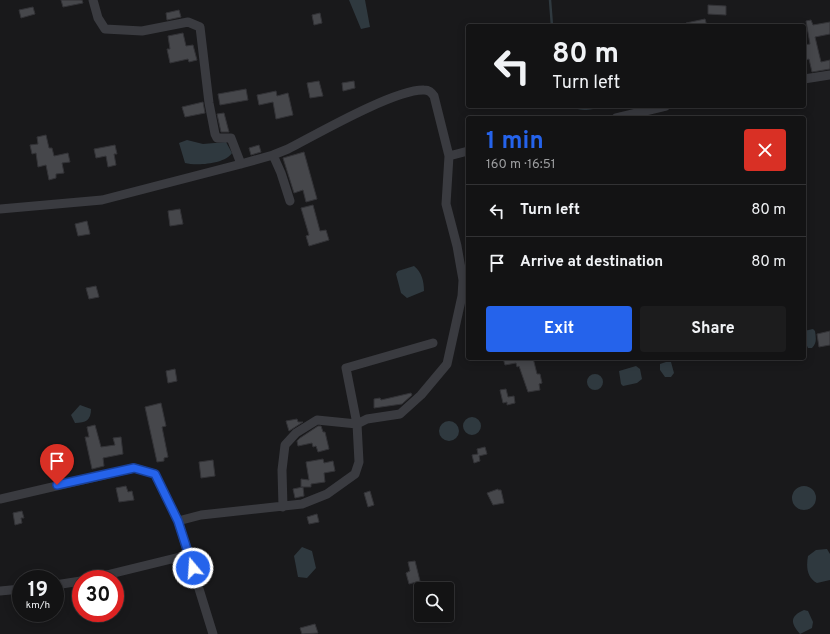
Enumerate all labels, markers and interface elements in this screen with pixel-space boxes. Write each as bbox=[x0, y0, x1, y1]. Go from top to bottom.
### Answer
text: 80 m bbox=[552, 37, 619, 73]
icon: left bbox=[486, 40, 538, 92]
text: Turn left bbox=[552, 72, 620, 95]
text: 1 min bbox=[486, 127, 544, 157]
button: close bbox=[744, 129, 786, 171]
text: 160 m · 16:51 bbox=[486, 157, 556, 173]
icon: left bbox=[486, 200, 508, 222]
text: Turn left bbox=[520, 201, 580, 220]
text: 80 m bbox=[751, 201, 786, 220]
icon: arrive bbox=[486, 252, 508, 274]
text: Arrive at destination bbox=[520, 253, 663, 272]
text: 80 m bbox=[751, 253, 786, 272]
button: Exit bbox=[486, 306, 632, 352]
button: Share bbox=[640, 306, 786, 352]
pin bbox=[40, 444, 74, 485]
icon: arrive bbox=[46, 450, 68, 472]
position arrow bbox=[172, 547, 214, 589]
speed limit sign: 30 bbox=[72, 570, 124, 622]
text: 19 bbox=[28, 578, 48, 604]
map controls bbox=[414, 582, 454, 622]
button: search bbox=[414, 582, 454, 622]
text: km/h bbox=[26, 599, 50, 612]

